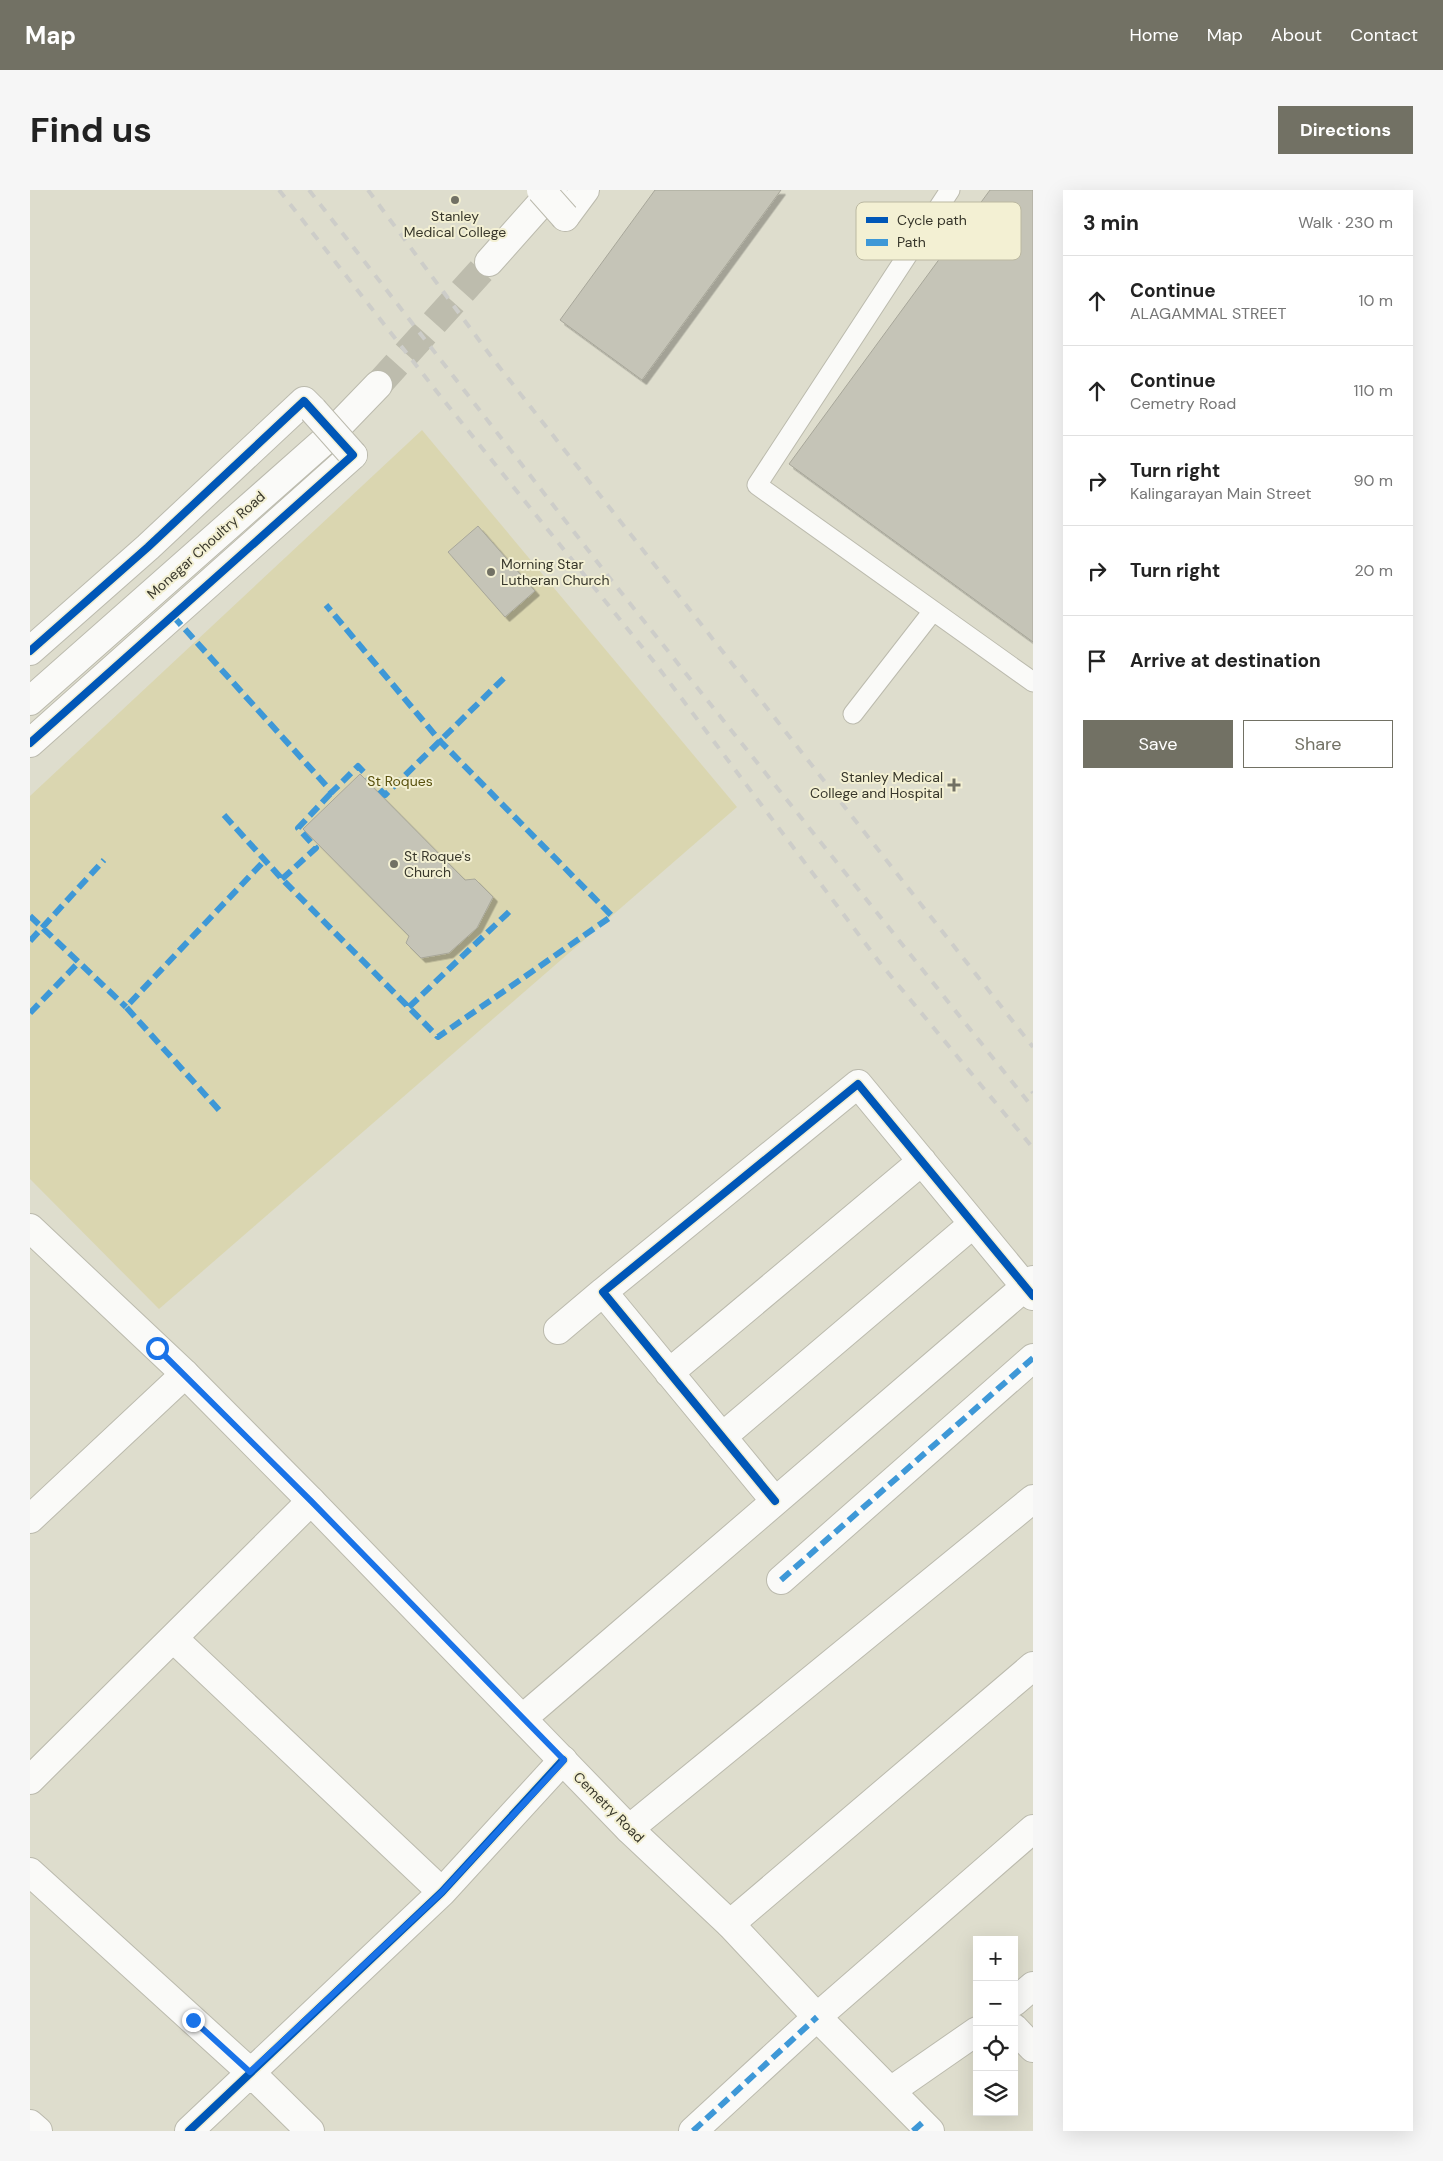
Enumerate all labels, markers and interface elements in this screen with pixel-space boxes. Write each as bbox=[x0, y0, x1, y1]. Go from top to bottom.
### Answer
text: Map bbox=[25, 20, 76, 51]
text: Home bbox=[1129, 23, 1179, 47]
text: Map bbox=[1207, 23, 1243, 47]
text: About bbox=[1271, 23, 1322, 47]
text: Contact bbox=[1350, 23, 1418, 47]
button: Directions bbox=[1278, 106, 1413, 154]
text: Find us bbox=[30, 107, 152, 153]
marker: Stanley Medical College bbox=[449, 194, 461, 206]
legend bbox=[856, 202, 1021, 260]
place label: Stanley Medical College bbox=[404, 207, 506, 241]
text: 3 min bbox=[1083, 209, 1139, 237]
text: Cycle path bbox=[897, 211, 967, 229]
text: Walk · 230 m bbox=[1298, 212, 1393, 233]
text: Path bbox=[897, 233, 926, 251]
text: Continue bbox=[1130, 278, 1216, 303]
icon: ahead bbox=[1083, 287, 1111, 315]
text: 10 m bbox=[1359, 290, 1393, 311]
text: ALAGAMMAL STREET bbox=[1130, 303, 1287, 324]
text: Continue bbox=[1130, 368, 1216, 393]
icon: ahead bbox=[1083, 377, 1111, 405]
text: 110 m bbox=[1354, 380, 1393, 401]
text: Cemetry Road bbox=[1130, 393, 1236, 414]
text: Turn right bbox=[1130, 458, 1220, 483]
icon: right bbox=[1083, 467, 1111, 495]
text: 90 m bbox=[1353, 470, 1393, 491]
text: Kalingarayan Main Street bbox=[1130, 483, 1312, 504]
street label: Monegar Choultry Road bbox=[143, 487, 269, 603]
place label: Morning Star Lutheran Church bbox=[501, 555, 610, 589]
icon: right bbox=[1083, 557, 1111, 585]
text: Turn right bbox=[1130, 558, 1220, 583]
text: 20 m bbox=[1354, 560, 1393, 581]
marker: Morning Star Lutheran Church bbox=[485, 566, 497, 578]
icon: arrive bbox=[1083, 647, 1111, 675]
text: Arrive at destination bbox=[1130, 648, 1321, 673]
button: Save bbox=[1083, 720, 1233, 768]
button: Share bbox=[1243, 720, 1393, 768]
place label: Stanley Medical College and Hospital bbox=[810, 768, 943, 802]
park label: St Roques bbox=[367, 772, 433, 790]
marker: Stanley Medical College and Hospital bbox=[947, 778, 961, 792]
place label: St Roque's Church bbox=[404, 847, 471, 881]
marker: St Roque's Church bbox=[388, 858, 400, 870]
route start bbox=[146, 1337, 169, 1360]
street label: Cemetry Road bbox=[570, 1768, 648, 1846]
map controls bbox=[973, 1936, 1018, 2116]
button: + bbox=[973, 1936, 1018, 1981]
button: − bbox=[973, 1981, 1018, 2026]
route end bbox=[182, 2009, 205, 2032]
button: locate bbox=[973, 2026, 1018, 2071]
button: layers bbox=[973, 2071, 1018, 2116]

